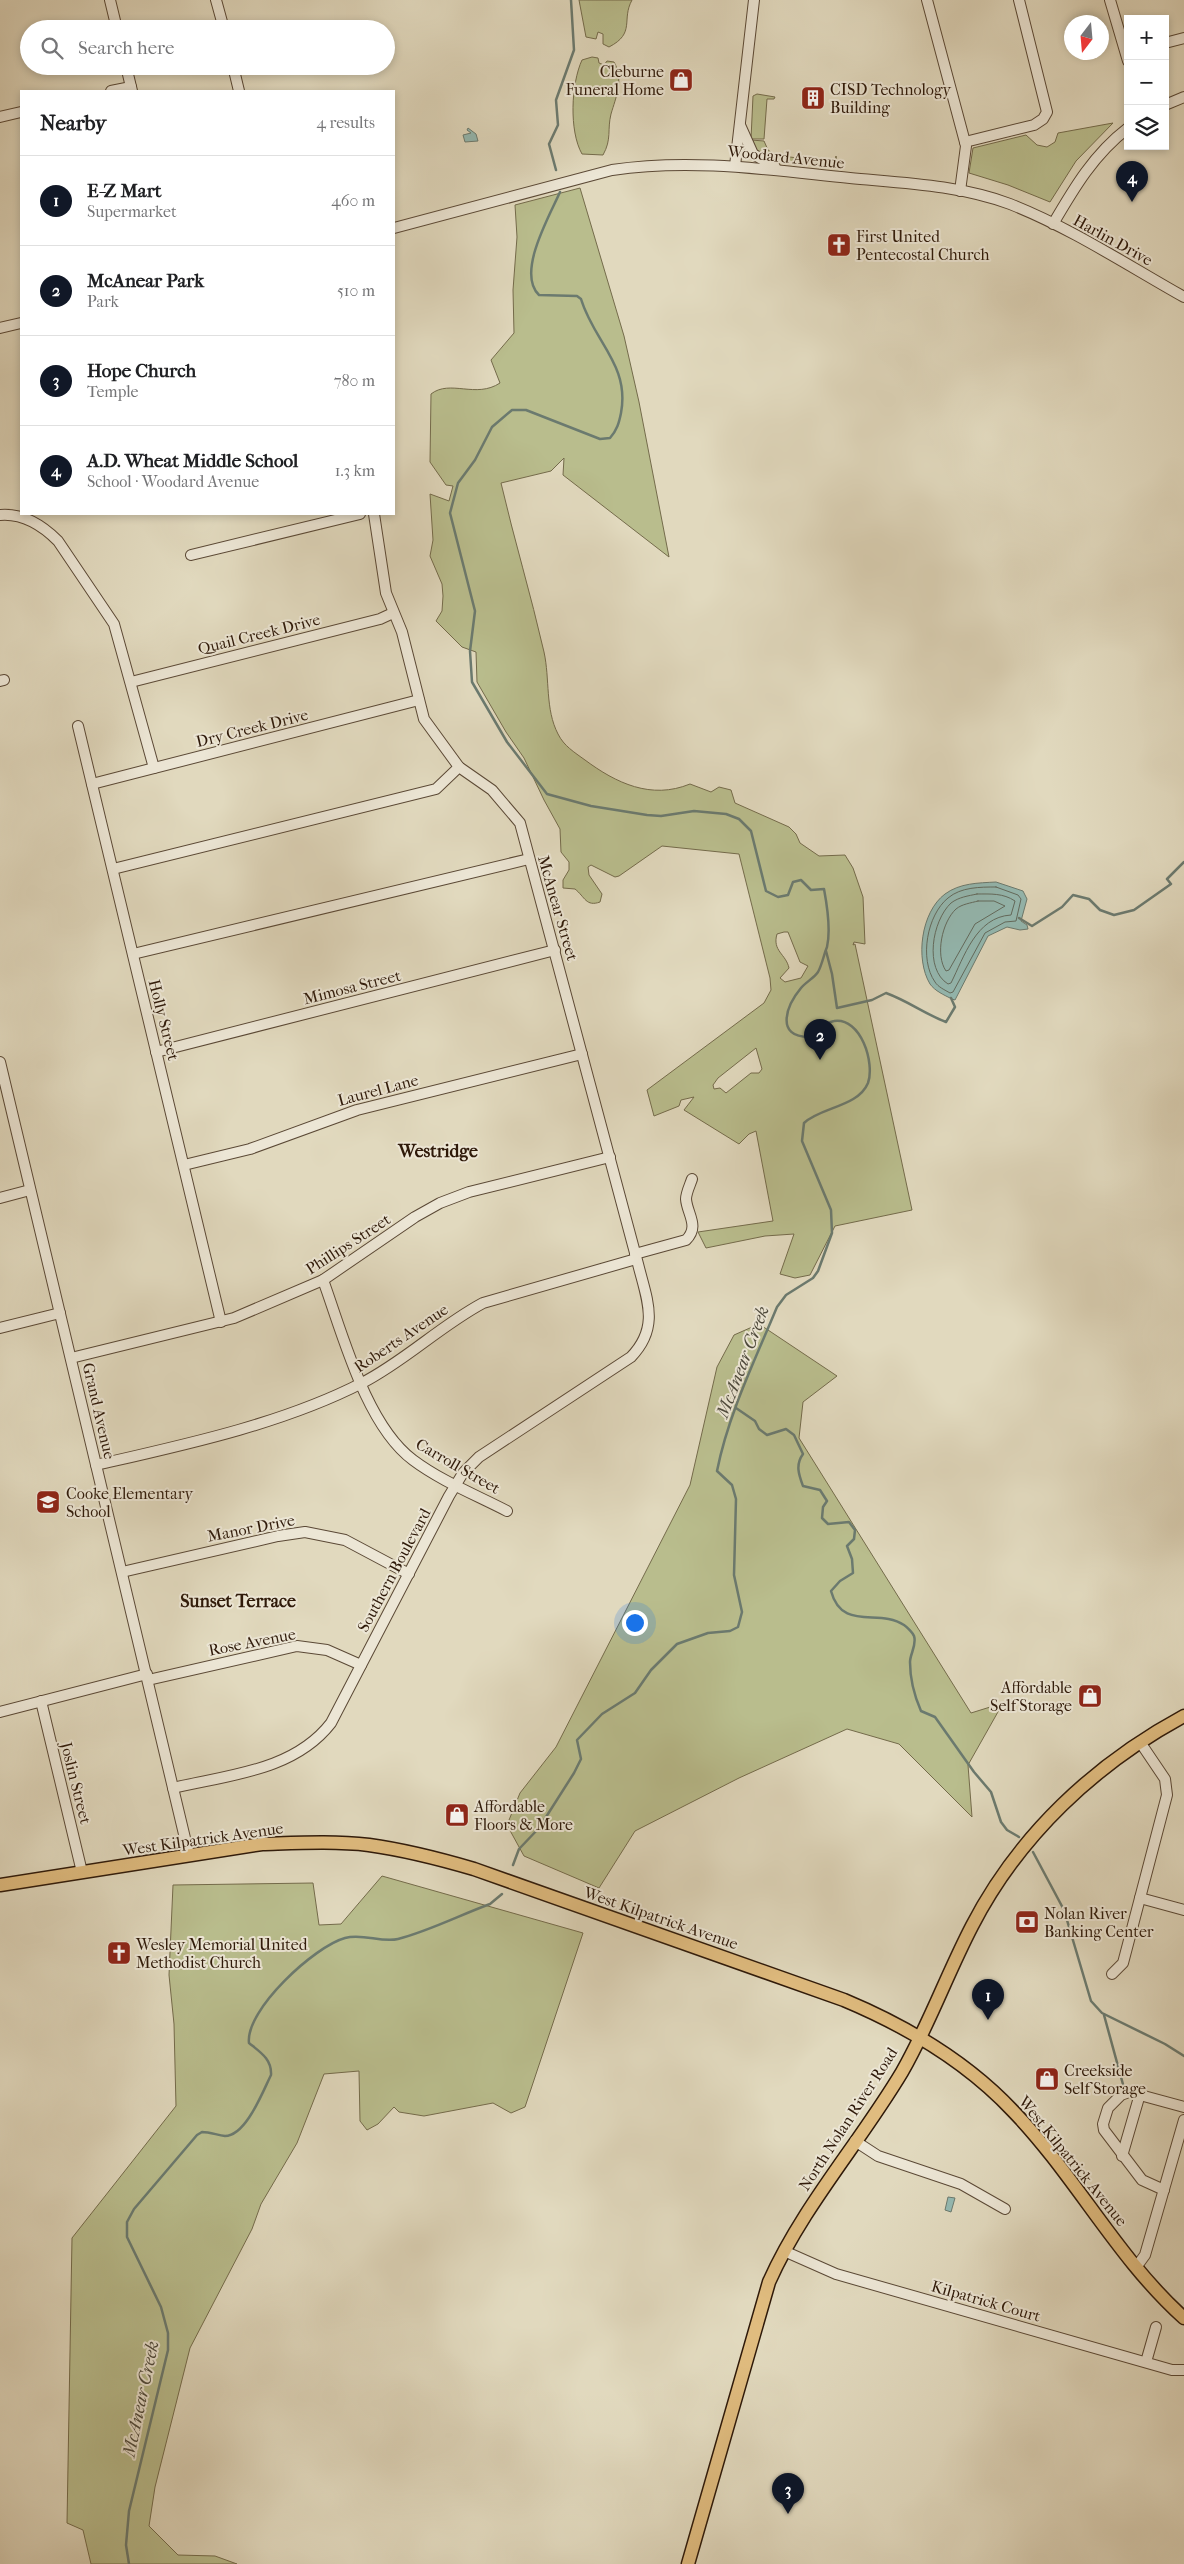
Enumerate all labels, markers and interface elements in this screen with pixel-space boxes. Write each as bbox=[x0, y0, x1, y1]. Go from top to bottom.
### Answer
north arrow bbox=[1064, 15, 1109, 60]
map controls bbox=[1124, 15, 1169, 150]
button: + bbox=[1124, 15, 1169, 60]
search box bbox=[20, 20, 395, 75]
icon: search bbox=[38, 34, 66, 62]
text: Search here bbox=[78, 37, 174, 59]
button: − bbox=[1124, 60, 1169, 105]
place label: Cleburne Funeral Home bbox=[566, 62, 664, 99]
shop icon: Cleburne Funeral Home bbox=[668, 67, 694, 93]
place label: CISD Technology Building bbox=[830, 80, 952, 117]
building icon: CISD Technology Building bbox=[800, 85, 826, 111]
button: layers bbox=[1124, 105, 1169, 150]
text: Nearby bbox=[40, 111, 106, 135]
text: 4 results bbox=[317, 113, 375, 132]
street label: Woodard Avenue bbox=[726, 141, 845, 173]
pin: 4 bbox=[1116, 161, 1148, 202]
text: E-Z Mart bbox=[87, 180, 162, 202]
text: 1 bbox=[53, 191, 59, 210]
text: 460 m bbox=[331, 191, 375, 210]
text: Supermarket bbox=[87, 202, 177, 221]
street label: Harlin Drive bbox=[1070, 210, 1156, 270]
place label: First United Pentecostal Church bbox=[856, 227, 989, 264]
church icon: First United Pentecostal Church bbox=[826, 232, 852, 258]
text: McAnear Park bbox=[87, 270, 204, 292]
text: 2 bbox=[52, 281, 60, 300]
text: 510 m bbox=[337, 281, 375, 300]
text: Park bbox=[87, 292, 119, 311]
text: Hope Church bbox=[87, 360, 196, 382]
text: 3 bbox=[53, 371, 59, 390]
text: 780 m bbox=[334, 371, 375, 390]
text: Temple bbox=[87, 382, 138, 401]
text: A.D. Wheat Middle School bbox=[87, 450, 298, 472]
text: 4 bbox=[51, 461, 61, 480]
text: 1.3 km bbox=[335, 461, 375, 480]
text: School · Woodard Avenue bbox=[87, 472, 259, 491]
street label: Quail Creek Drive bbox=[196, 610, 322, 658]
street label: Dry Creek Drive bbox=[194, 705, 310, 751]
street label: McAnear Street bbox=[534, 853, 582, 963]
street label: Mimosa Street bbox=[301, 966, 403, 1008]
street label: Holly Street bbox=[145, 977, 183, 1063]
pin: 2 bbox=[804, 1019, 836, 1060]
street label: Laurel Lane bbox=[336, 1070, 420, 1110]
district label: Westridge bbox=[397, 1141, 478, 1162]
street label: Phillips Street bbox=[302, 1209, 394, 1278]
street label: Roberts Avenue bbox=[350, 1300, 452, 1376]
water label: McAnear Creek bbox=[711, 1303, 774, 1423]
street label: Grand Avenue bbox=[79, 1361, 119, 1461]
street label: Carroll Street bbox=[412, 1434, 504, 1498]
place label: Cooke Elementary School bbox=[66, 1484, 193, 1521]
school or university icon: Cooke Elementary School bbox=[35, 1489, 61, 1515]
street label: Southern Boulevard bbox=[353, 1505, 435, 1635]
street label: Manor Drive bbox=[206, 1510, 296, 1546]
district label: Sunset Terrace bbox=[180, 1591, 296, 1612]
your location bbox=[622, 1610, 648, 1636]
street label: Rose Avenue bbox=[207, 1624, 297, 1660]
place label: Affordable Self Storage bbox=[990, 1678, 1072, 1715]
shop icon: Affordable Self Storage bbox=[1077, 1683, 1103, 1709]
street label: Joslin Street bbox=[56, 1738, 95, 1826]
place label: Affordable Floors & More bbox=[473, 1797, 573, 1834]
shop icon: Affordable Floors & More bbox=[444, 1802, 470, 1828]
street label: West Kilpatrick Avenue bbox=[121, 1818, 285, 1860]
street label: West Kilpatrick Avenue bbox=[580, 1882, 741, 1953]
place label: Nolan River Banking Center bbox=[1044, 1904, 1154, 1941]
bank icon: Nolan River Banking Center bbox=[1014, 1909, 1040, 1935]
place label: Wesley Memorial United Methodist Church bbox=[135, 1935, 308, 1972]
church icon: Wesley Memorial United Methodist Church bbox=[106, 1940, 132, 1966]
pin: 1 bbox=[972, 1979, 1004, 2020]
street label: North Nolan River Road bbox=[795, 2044, 902, 2194]
place label: Creekside Self Storage bbox=[1064, 2061, 1146, 2098]
shop icon: Creekside Self Storage bbox=[1034, 2066, 1060, 2092]
street label: West Kilpatrick Avenue bbox=[1014, 2091, 1131, 2230]
street label: Kilpatrick Court bbox=[929, 2276, 1043, 2326]
water label: McAnear Creek bbox=[118, 2339, 164, 2461]
pin: 3 bbox=[772, 2473, 804, 2514]

